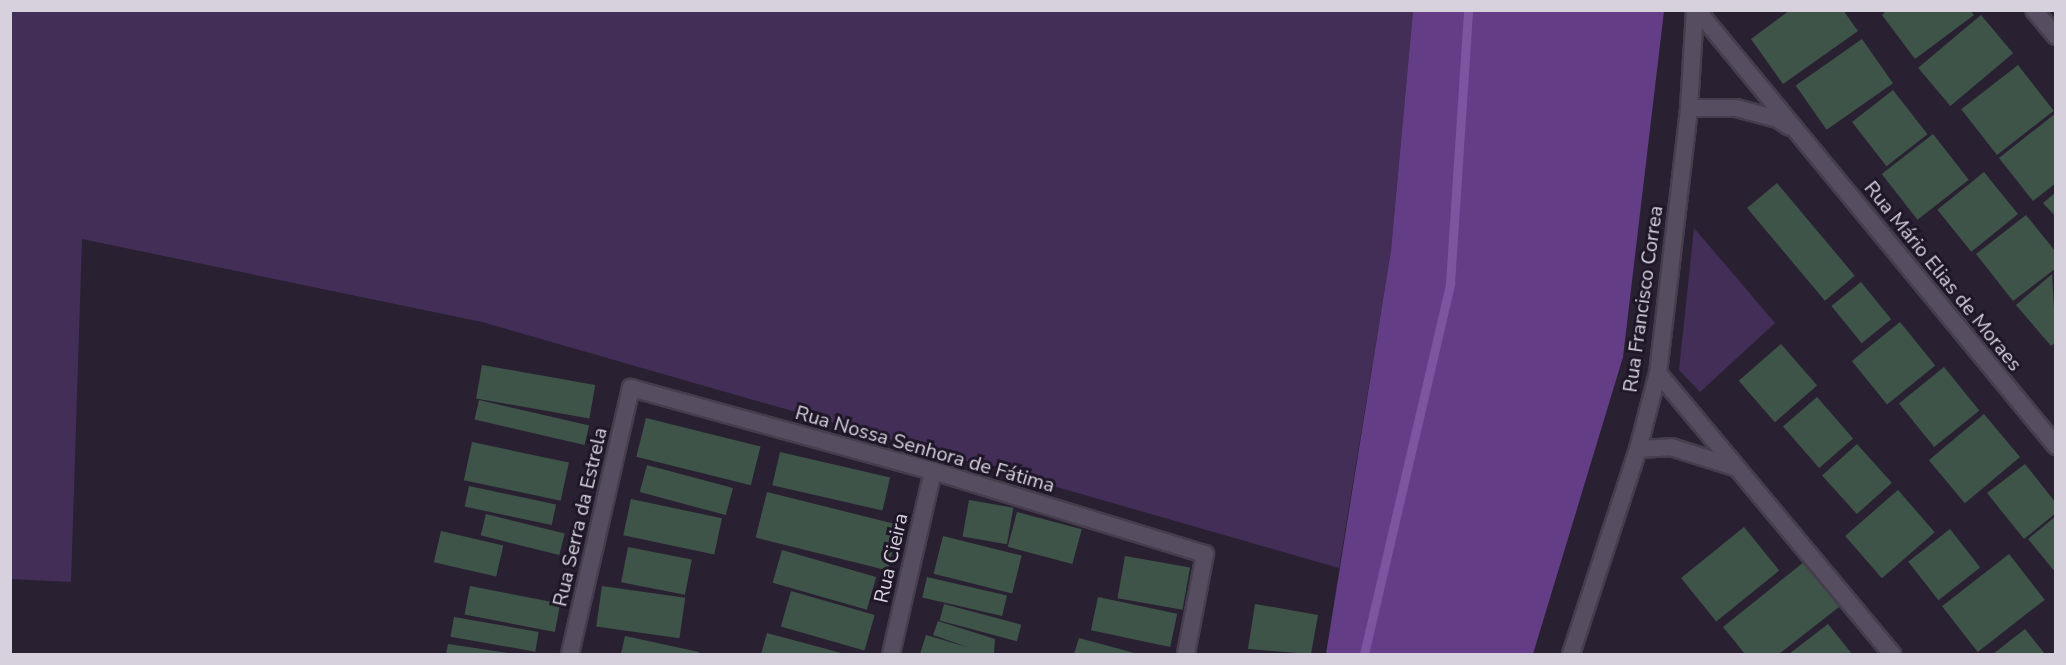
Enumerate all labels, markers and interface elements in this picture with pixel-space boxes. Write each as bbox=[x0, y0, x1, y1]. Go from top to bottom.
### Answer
street label: Rua Mário Elias de Moraes bbox=[1859, 176, 2027, 376]
street label: Rua Francisco Correa bbox=[1618, 204, 1668, 394]
street label: Rua Nossa Senhora de Fátima bbox=[793, 400, 1057, 498]
street label: Rua Serra da Estrela bbox=[548, 425, 612, 609]
street label: Rua Cieira bbox=[869, 511, 913, 605]

